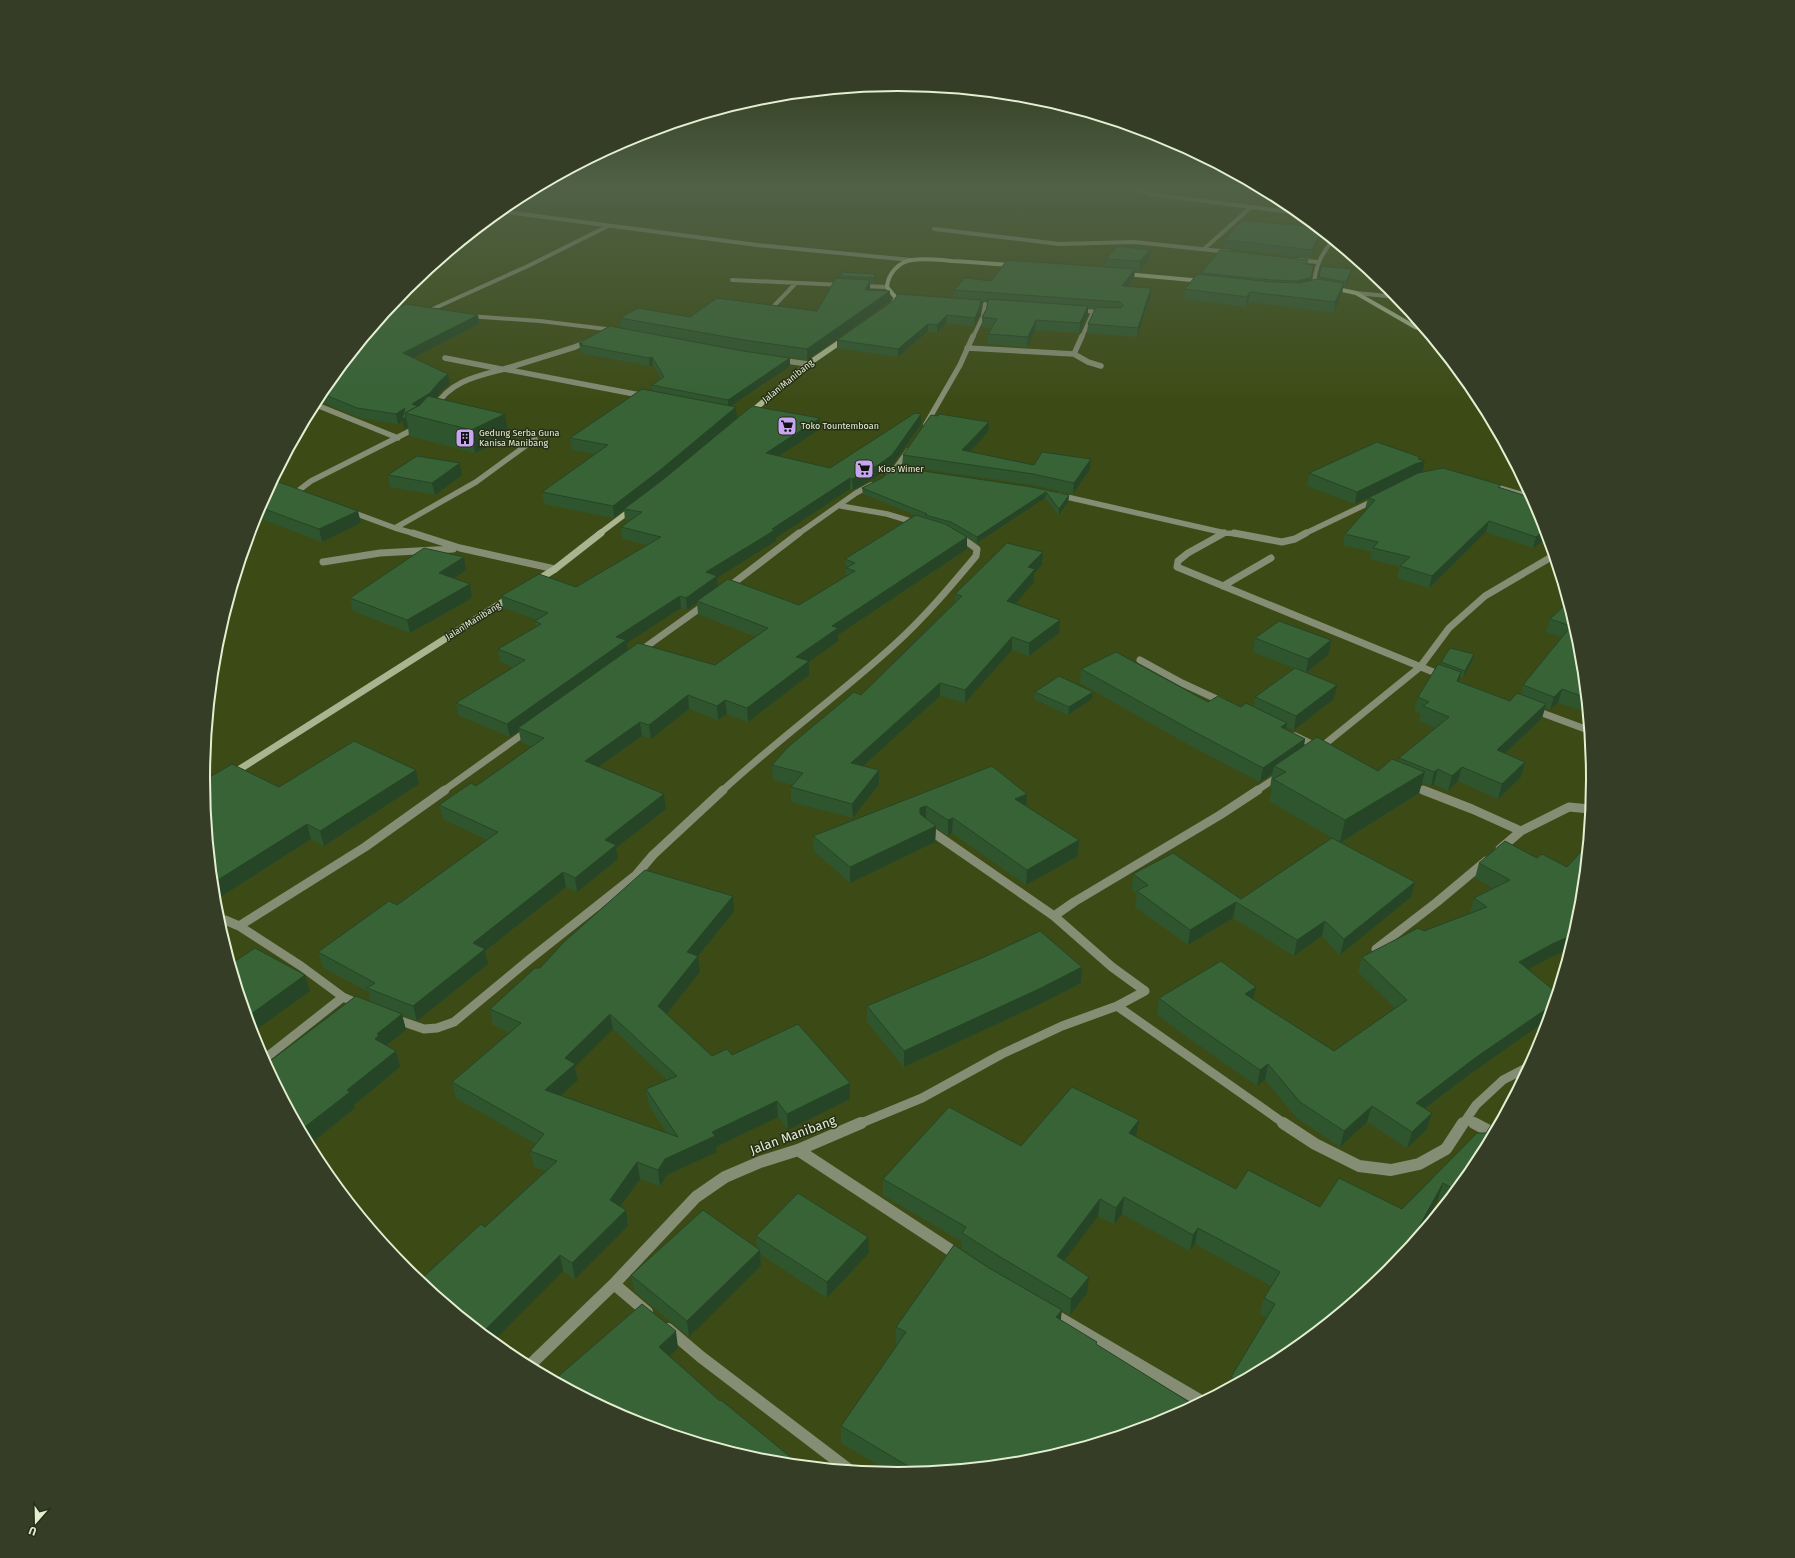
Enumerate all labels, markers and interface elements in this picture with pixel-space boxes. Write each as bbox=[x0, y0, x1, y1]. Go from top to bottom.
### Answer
street label: Jalan Manibang bbox=[761, 357, 816, 405]
supermarket icon: Toko Tountemboan bbox=[776, 415, 798, 437]
place label: Toko Tountemboan bbox=[801, 421, 879, 431]
building icon: Gedung Serba Guna Kanisa Manibang bbox=[454, 427, 476, 449]
place label: Gedung Serba Guna Kanisa Manibang bbox=[479, 428, 560, 448]
supermarket icon: Kios Wimer bbox=[853, 458, 875, 480]
place label: Kios Wimer bbox=[878, 464, 924, 474]
street label: Jalan Manibang bbox=[444, 600, 502, 642]
street label: Jalan Manibang bbox=[748, 1112, 838, 1157]
north arrow bbox=[16, 1502, 56, 1542]
text: U bbox=[27, 1524, 38, 1538]

